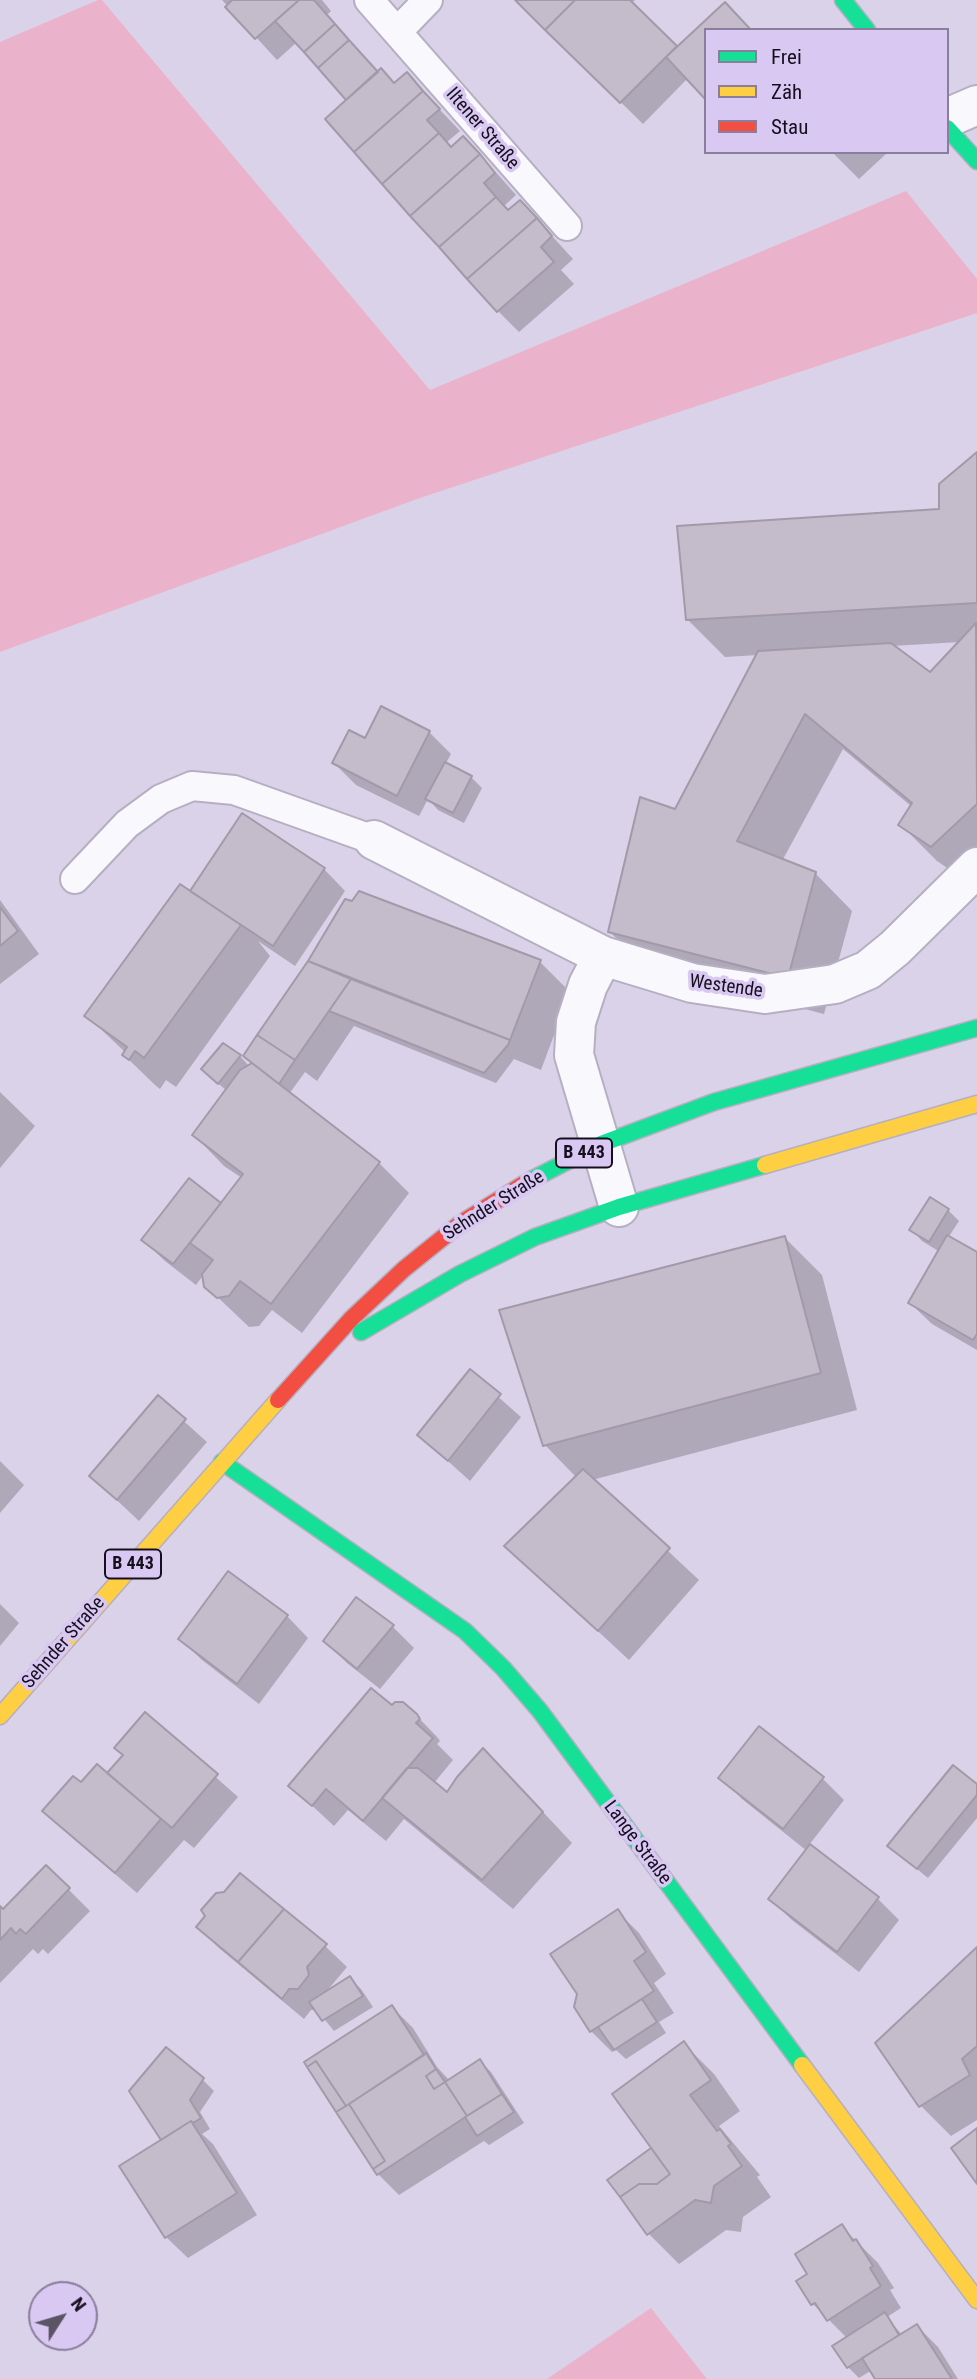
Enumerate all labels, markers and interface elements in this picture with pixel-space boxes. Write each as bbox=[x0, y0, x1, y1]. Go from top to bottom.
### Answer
legend bbox=[704, 28, 949, 154]
text: Frei bbox=[771, 45, 802, 69]
text: Zäh bbox=[771, 80, 802, 104]
street label: Iltener Straße bbox=[440, 84, 524, 174]
text: Stau bbox=[771, 115, 808, 139]
street label: Westende bbox=[688, 971, 764, 1003]
road number: B 443 bbox=[556, 1138, 612, 1168]
street label: Sehnder Straße bbox=[439, 1166, 549, 1246]
road number: B 443 bbox=[105, 1549, 161, 1578]
street label: Sehnder Straße bbox=[18, 1592, 110, 1694]
street label: Lange Straße bbox=[598, 1797, 676, 1889]
north arrow bbox=[28, 2281, 98, 2351]
text: N bbox=[66, 2293, 91, 2316]

